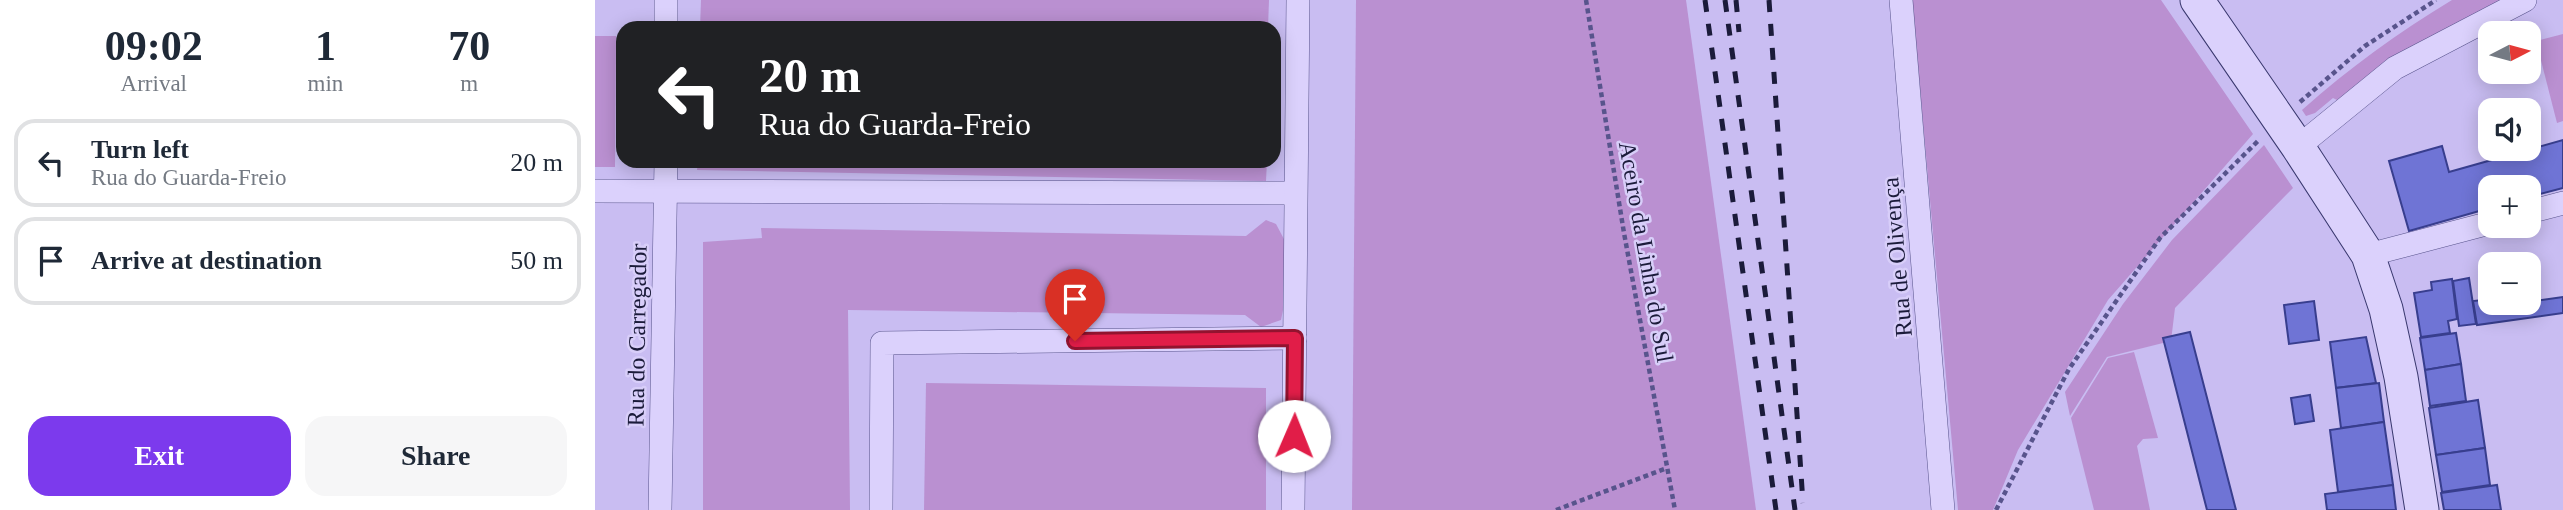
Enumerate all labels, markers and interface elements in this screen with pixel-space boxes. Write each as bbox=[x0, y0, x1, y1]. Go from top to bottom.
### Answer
north arrow bbox=[2478, 21, 2541, 84]
map controls bbox=[2478, 21, 2541, 315]
text: 09:02 bbox=[105, 23, 203, 69]
text: 1 bbox=[315, 23, 336, 69]
text: 70 bbox=[448, 23, 490, 69]
text: 20 m bbox=[759, 48, 861, 103]
icon: left bbox=[644, 49, 735, 140]
text: Arrival bbox=[121, 71, 187, 96]
text: min bbox=[308, 71, 343, 96]
text: m bbox=[460, 71, 478, 96]
button: sound bbox=[2478, 98, 2541, 161]
text: Rua do Guarda-Freio bbox=[759, 106, 1031, 142]
text: Turn left bbox=[91, 135, 189, 164]
street label: Aceiro da Linha do Sul bbox=[1614, 139, 1678, 365]
icon: left bbox=[32, 144, 70, 182]
text: 20 m bbox=[510, 148, 563, 177]
text: Rua do Guarda-Freio bbox=[91, 165, 286, 190]
button: + bbox=[2478, 175, 2541, 238]
street label: Rua de Olivença bbox=[1877, 176, 1917, 338]
icon: arrive bbox=[32, 242, 70, 280]
street label: Rua do Carregador bbox=[622, 243, 652, 427]
text: Arrive at destination bbox=[91, 246, 322, 275]
text: 50 m bbox=[510, 246, 563, 275]
button: − bbox=[2478, 252, 2541, 315]
pin bbox=[1045, 269, 1105, 341]
icon: arrive bbox=[1056, 280, 1094, 318]
position arrow bbox=[1257, 399, 1331, 473]
button: Exit bbox=[28, 416, 291, 496]
button: Share bbox=[305, 416, 567, 496]

